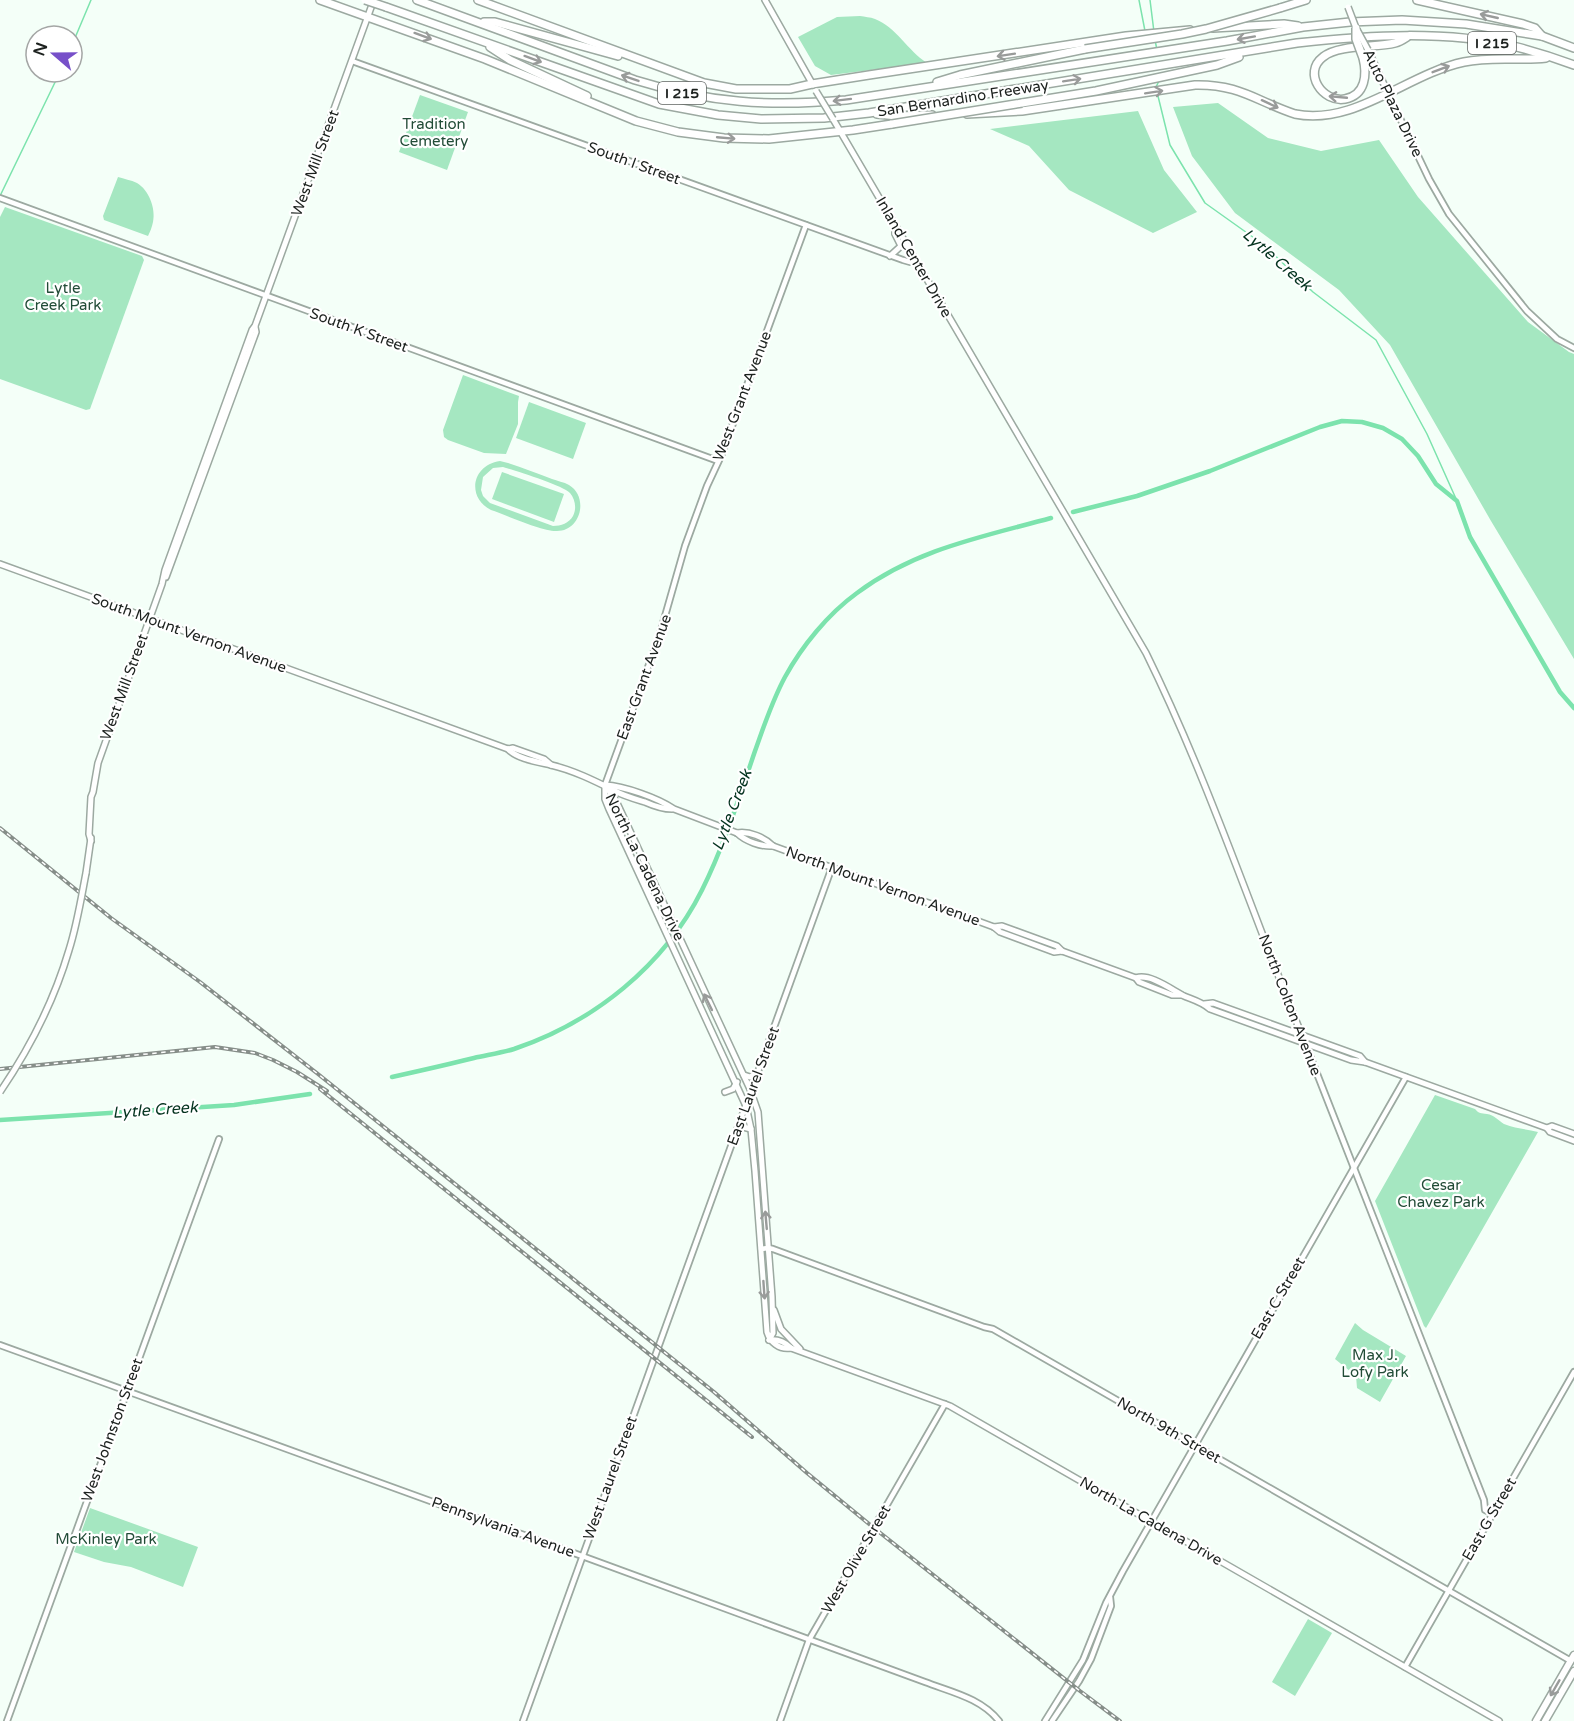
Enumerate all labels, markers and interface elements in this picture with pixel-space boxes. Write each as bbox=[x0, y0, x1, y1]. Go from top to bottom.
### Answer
one-way arrow bbox=[1480, 10, 1499, 22]
north arrow bbox=[24, 24, 84, 84]
one-way arrow bbox=[413, 32, 432, 43]
one-way arrow bbox=[1236, 32, 1256, 43]
road number: I 215 bbox=[1468, 32, 1516, 54]
text: N bbox=[29, 40, 52, 59]
street label: Auto Plaza Drive bbox=[1359, 46, 1427, 160]
one-way arrow bbox=[997, 49, 1016, 60]
one-way arrow bbox=[523, 55, 542, 66]
one-way arrow bbox=[1431, 63, 1450, 74]
one-way arrow bbox=[621, 72, 640, 83]
one-way arrow bbox=[1061, 75, 1081, 86]
street label: San Bernardino Freeway bbox=[876, 76, 1050, 120]
road number: I 215 bbox=[658, 82, 706, 104]
one-way arrow bbox=[1143, 86, 1163, 97]
one-way arrow bbox=[1329, 91, 1348, 102]
one-way arrow bbox=[833, 95, 853, 106]
one-way arrow bbox=[1260, 98, 1278, 110]
street label: West Mill Street bbox=[287, 107, 343, 219]
park label: Tradition Cemetery bbox=[400, 115, 468, 150]
one-way arrow bbox=[716, 133, 735, 144]
street label: South I Street bbox=[585, 138, 683, 188]
street label: Inland Center Drive bbox=[872, 193, 956, 321]
water label: Lytle Creek bbox=[1238, 225, 1317, 296]
park label: Lytle Creek Park bbox=[25, 279, 101, 314]
street label: South K Street bbox=[307, 304, 411, 356]
street label: West Grant Avenue bbox=[709, 329, 775, 463]
street label: South Mount Vernon Avenue bbox=[89, 589, 289, 677]
street label: East Grant Avenue bbox=[613, 612, 675, 742]
street label: West Mill Street bbox=[96, 631, 152, 743]
water label: Lytle Creek bbox=[707, 765, 757, 853]
street label: North La Cadena Drive bbox=[601, 790, 689, 944]
street label: North Mount Vernon Avenue bbox=[783, 842, 983, 930]
street label: North Colton Avenue bbox=[1255, 932, 1325, 1078]
one-way arrow bbox=[702, 994, 714, 1012]
street label: East Laurel Street bbox=[723, 1024, 783, 1148]
water label: Lytle Creek bbox=[112, 1097, 199, 1123]
park label: Cesar Chavez Park bbox=[1397, 1176, 1485, 1211]
one-way arrow bbox=[761, 1210, 772, 1230]
street label: East C Street bbox=[1247, 1253, 1309, 1342]
one-way arrow bbox=[758, 1279, 769, 1299]
park label: Max J. Lofy Park bbox=[1341, 1346, 1409, 1381]
street label: West Johnston Street bbox=[78, 1355, 147, 1504]
street label: North 9th Street bbox=[1114, 1393, 1224, 1467]
street label: West Laurel Street bbox=[579, 1413, 641, 1542]
street label: North La Cadena Drive bbox=[1077, 1473, 1225, 1569]
street label: East G Street bbox=[1458, 1474, 1520, 1564]
street label: Pennsylvania Avenue bbox=[429, 1493, 577, 1561]
street label: West Olive Street bbox=[818, 1501, 895, 1616]
park label: McKinley Park bbox=[55, 1530, 157, 1548]
one-way arrow bbox=[1549, 1679, 1561, 1696]

